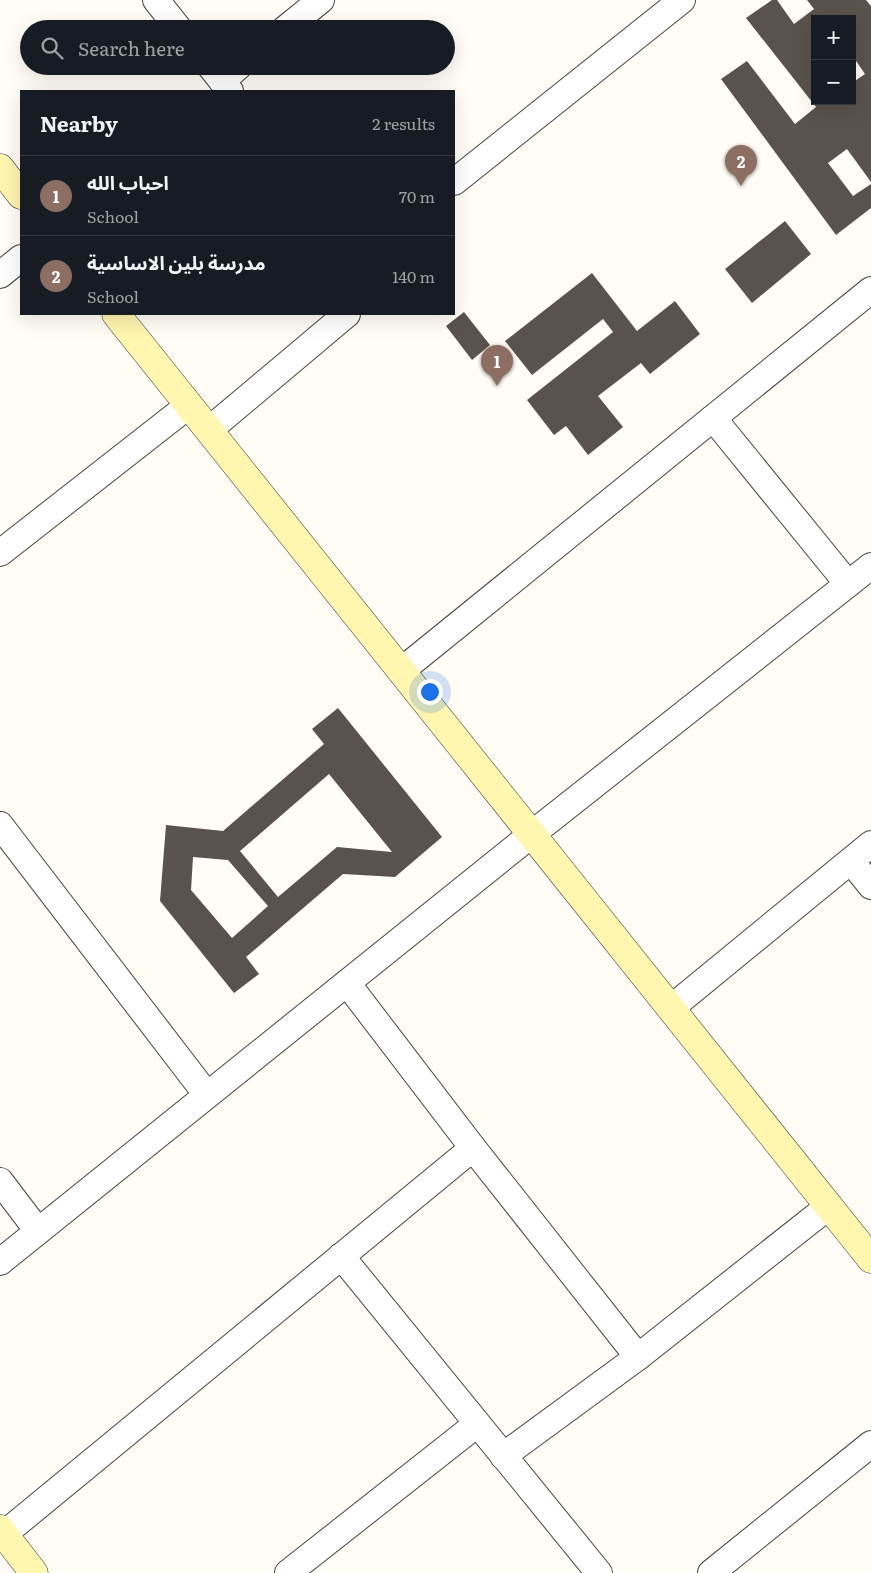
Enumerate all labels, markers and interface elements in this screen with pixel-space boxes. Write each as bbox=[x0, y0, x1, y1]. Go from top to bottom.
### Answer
map controls bbox=[811, 15, 856, 105]
button: + bbox=[811, 15, 856, 60]
search box bbox=[20, 20, 455, 75]
icon: search bbox=[38, 34, 66, 62]
text: Search here bbox=[78, 34, 185, 62]
button: − bbox=[811, 60, 856, 105]
text: Nearby bbox=[40, 107, 118, 138]
text: 2 results bbox=[372, 111, 435, 135]
pin: 2 bbox=[725, 145, 757, 186]
text: احباب الله bbox=[87, 168, 169, 196]
text: 1 bbox=[53, 184, 59, 208]
text: 70 m bbox=[399, 184, 435, 208]
text: School bbox=[87, 204, 139, 228]
text: مدرسة بلين الاساسية bbox=[87, 248, 266, 276]
text: 2 bbox=[52, 264, 60, 288]
text: 140 m bbox=[392, 264, 435, 288]
text: School bbox=[87, 284, 139, 308]
pin: 1 bbox=[481, 345, 513, 386]
your location bbox=[417, 679, 443, 705]

